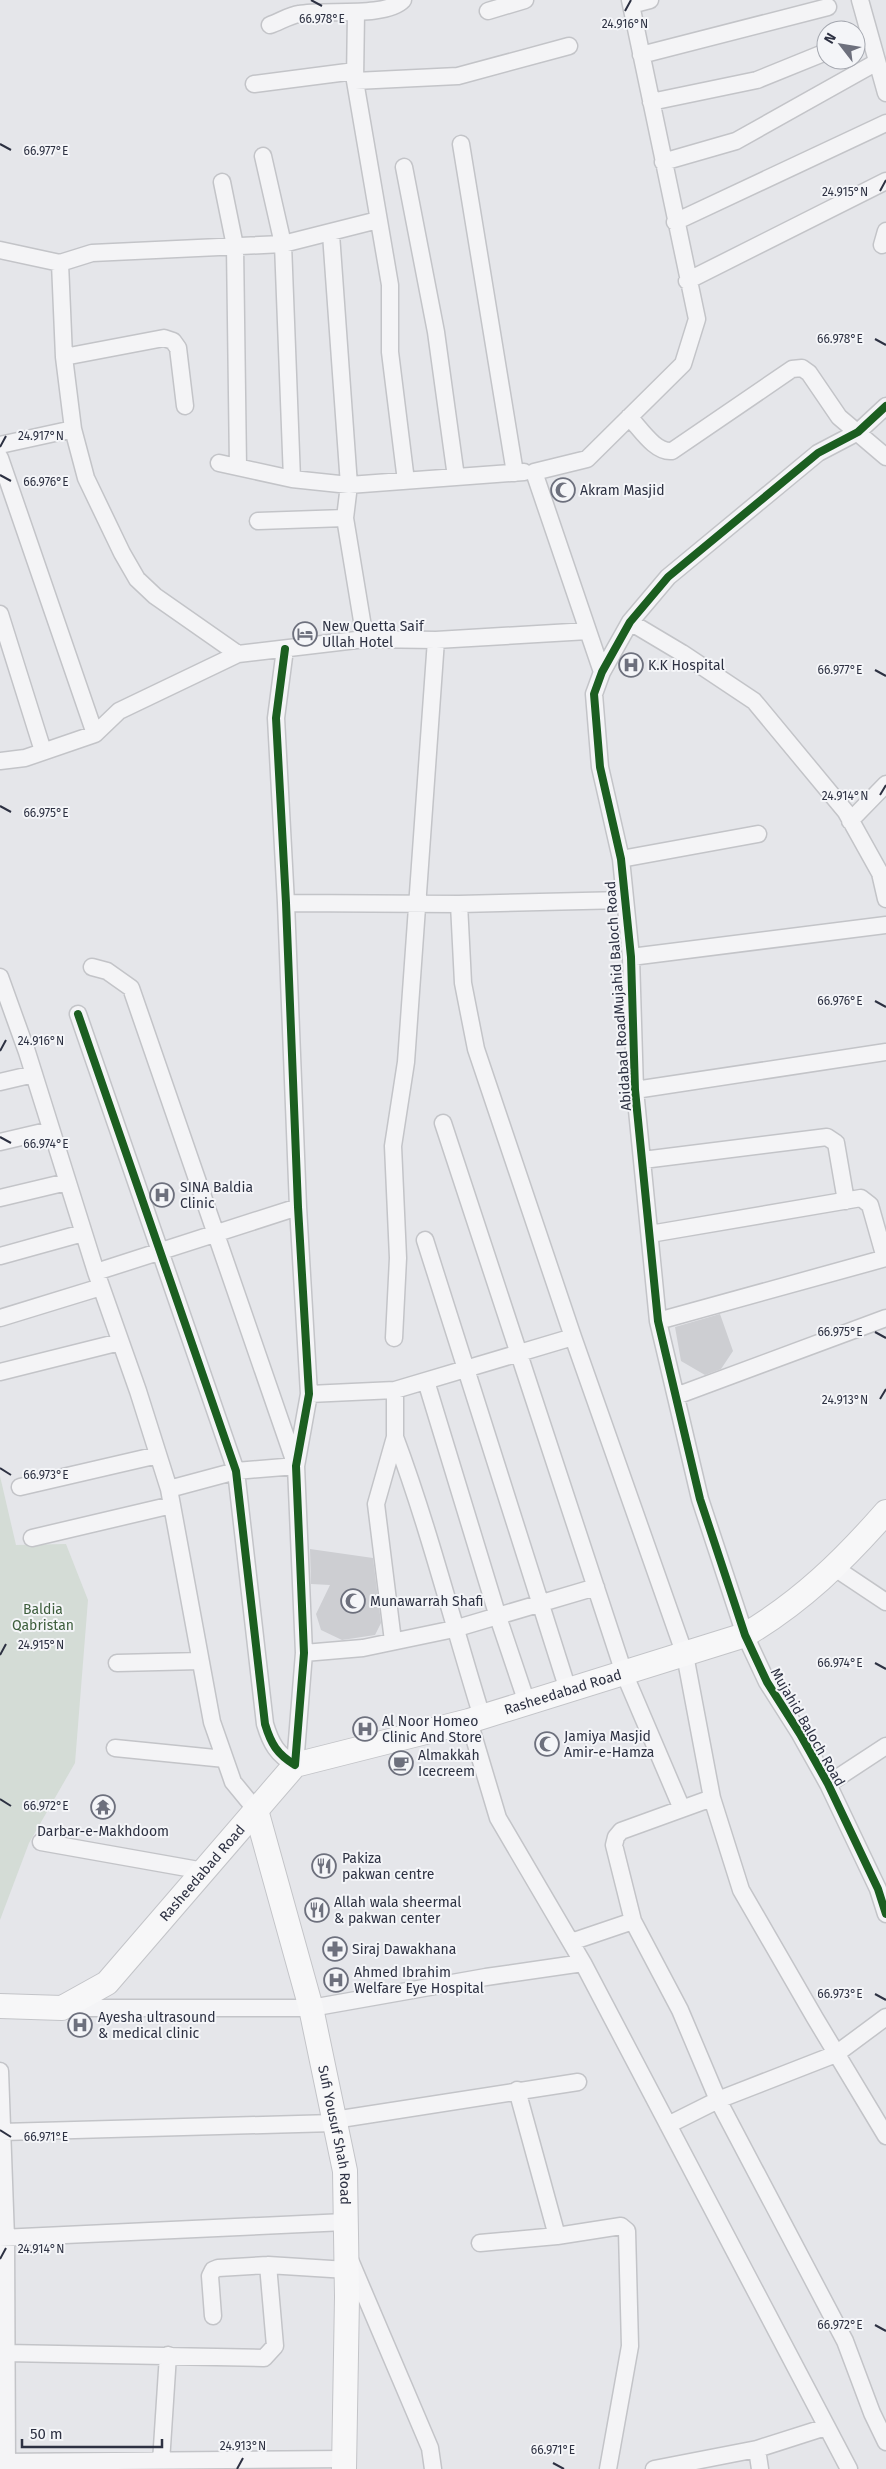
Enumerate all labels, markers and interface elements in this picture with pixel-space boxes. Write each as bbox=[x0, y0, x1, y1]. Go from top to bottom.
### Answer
text: 66.978°E bbox=[299, 12, 345, 26]
text: 24.916°N bbox=[602, 17, 648, 31]
north arrow bbox=[816, 20, 866, 70]
text: N bbox=[821, 30, 840, 47]
text: 66.977°E bbox=[24, 144, 68, 158]
text: 24.915°N bbox=[822, 185, 868, 199]
text: 66.978°E bbox=[817, 332, 863, 346]
text: 24.917°N bbox=[18, 429, 64, 443]
text: 66.976°E bbox=[23, 475, 69, 489]
mosque icon: Akram Masjid bbox=[550, 477, 576, 503]
place label: Akram Masjid bbox=[580, 482, 665, 499]
place label: New Quetta Saif Ullah Hotel bbox=[322, 618, 425, 651]
hotel icon: New Quetta Saif Ullah Hotel bbox=[292, 621, 318, 647]
hospital icon: K.K Hospital bbox=[618, 652, 644, 678]
place label: K.K Hospital bbox=[648, 657, 725, 674]
text: 66.977°E bbox=[818, 663, 862, 677]
text: 24.914°N bbox=[822, 789, 868, 803]
text: 66.975°E bbox=[23, 806, 69, 820]
street label: Abidabad RoadMujahid Baloch Road bbox=[602, 880, 635, 1111]
text: 66.976°E bbox=[817, 994, 863, 1008]
text: 24.916°N bbox=[18, 1034, 64, 1048]
text: 66.974°E bbox=[23, 1137, 69, 1151]
place label: SINA Baldia Clinic bbox=[180, 1179, 253, 1212]
hospital icon: SINA Baldia Clinic bbox=[149, 1182, 175, 1208]
text: 66.975°E bbox=[817, 1325, 863, 1339]
text: 24.913°N bbox=[822, 1393, 868, 1407]
text: 66.973°E bbox=[23, 1468, 69, 1482]
mosque icon: Munawarrah Shafi bbox=[340, 1588, 366, 1614]
place label: Munawarrah Shafi bbox=[370, 1593, 484, 1610]
park label: Baldia Qabristan bbox=[12, 1601, 74, 1634]
text: 24.915°N bbox=[18, 1638, 64, 1652]
text: 66.974°E bbox=[817, 1656, 863, 1670]
street label: Mujahid Baloch Road bbox=[767, 1665, 848, 1789]
street label: Rasheedabad Road bbox=[502, 1666, 624, 1719]
place label: Al Noor Homeo Clinic And Store bbox=[382, 1713, 482, 1746]
hospital icon: Al Noor Homeo Clinic And Store bbox=[352, 1716, 378, 1742]
place label: Jamiya Masjid Amir-e-Hamza bbox=[564, 1728, 654, 1761]
mosque icon: Jamiya Masjid Amir-e-Hamza bbox=[534, 1731, 560, 1757]
place label: Almakkah Icecreem bbox=[418, 1747, 480, 1780]
cafe icon: Almakkah Icecreem bbox=[388, 1750, 414, 1776]
temple icon: Darbar-e-Makhdoom bbox=[90, 1794, 116, 1820]
text: 66.972°E bbox=[23, 1799, 69, 1813]
street label: Rasheedabad Road bbox=[156, 1821, 249, 1925]
place label: Darbar-e-Makhdoom bbox=[37, 1823, 169, 1840]
place label: Pakiza pakwan centre bbox=[342, 1850, 434, 1883]
restaurant icon: Pakiza pakwan centre bbox=[311, 1853, 337, 1879]
place label: Allah wala sheermal & pakwan center bbox=[334, 1894, 461, 1927]
restaurant icon: Allah wala sheermal & pakwan center bbox=[304, 1897, 330, 1923]
pharmacy icon: Siraj Dawakhana bbox=[322, 1936, 348, 1962]
place label: Siraj Dawakhana bbox=[352, 1941, 456, 1958]
place label: Ahmed Ibrahim Welfare Eye Hospital bbox=[354, 1964, 484, 1997]
hospital icon: Ahmed Ibrahim Welfare Eye Hospital bbox=[323, 1967, 349, 1993]
text: 66.973°E bbox=[817, 1987, 863, 2001]
place label: Ayesha ultrasound & medical clinic bbox=[98, 2009, 216, 2042]
hospital icon: Ayesha ultrasound & medical clinic bbox=[67, 2012, 93, 2038]
street label: Sufi Yousuf Shah Road bbox=[314, 2064, 354, 2205]
text: 66.971°E bbox=[24, 2130, 68, 2144]
text: 24.914°N bbox=[18, 2242, 64, 2256]
text: 66.972°E bbox=[817, 2318, 863, 2332]
scale bar bbox=[22, 2416, 162, 2448]
text: 50 m bbox=[30, 2425, 63, 2443]
text: 24.913°N bbox=[220, 2439, 266, 2453]
text: 66.971°E bbox=[531, 2443, 575, 2457]

